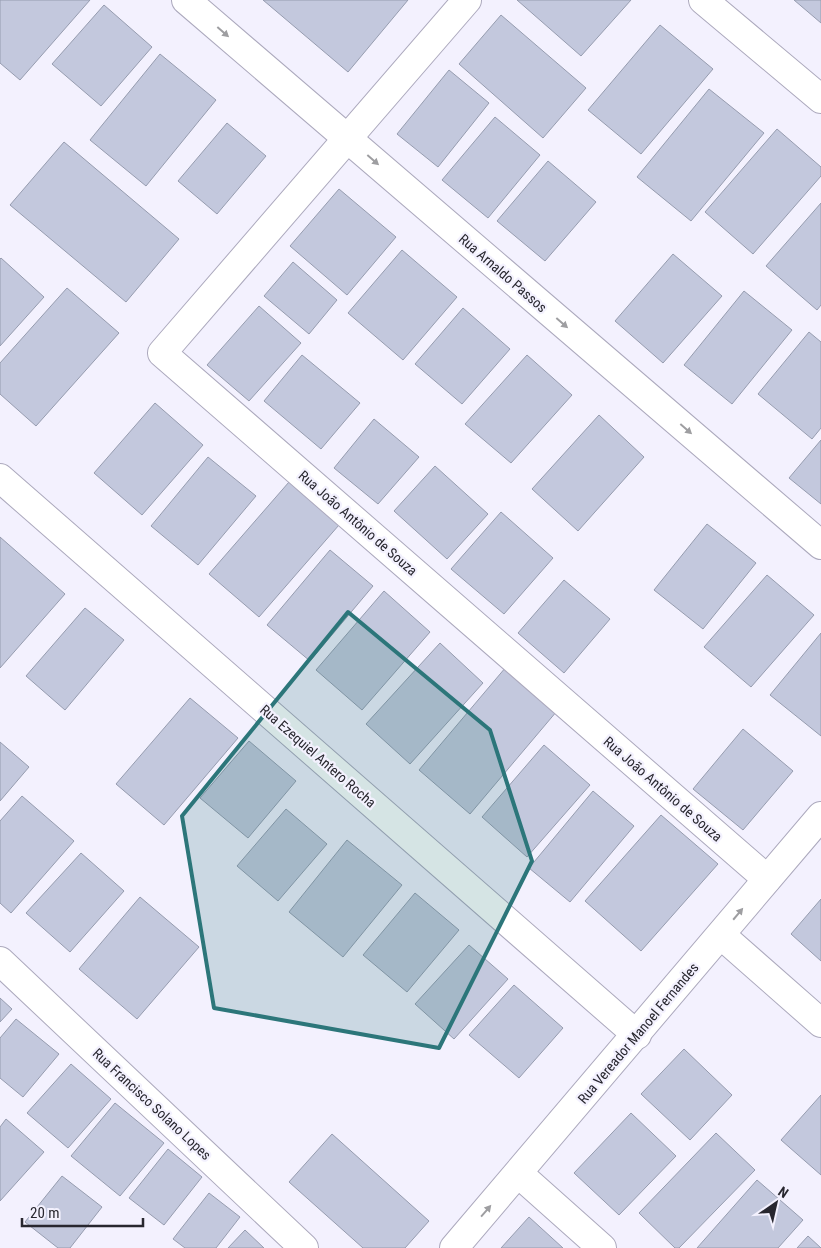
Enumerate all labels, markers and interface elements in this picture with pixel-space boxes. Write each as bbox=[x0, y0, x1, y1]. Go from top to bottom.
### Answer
one-way arrow bbox=[216, 26, 229, 37]
one-way arrow bbox=[366, 155, 379, 166]
street label: Rua Arnaldo Passos bbox=[456, 231, 550, 315]
one-way arrow bbox=[556, 318, 569, 329]
one-way arrow bbox=[679, 423, 691, 435]
street label: Rua João Antônio de Souza bbox=[296, 467, 420, 579]
street label: Rua Ezequiel Antero Rocha bbox=[257, 701, 379, 811]
street label: Rua João Antônio de Souza bbox=[601, 733, 725, 845]
one-way arrow bbox=[733, 908, 744, 921]
street label: Rua Vereador Manoel Fernandes bbox=[574, 959, 702, 1107]
street label: Rua Francisco Solano Lopes bbox=[90, 1045, 214, 1163]
north arrow bbox=[751, 1178, 801, 1228]
text: N bbox=[775, 1183, 791, 1201]
scale bar bbox=[22, 1196, 144, 1228]
text: 20 m bbox=[30, 1204, 60, 1222]
one-way arrow bbox=[480, 1206, 492, 1218]

